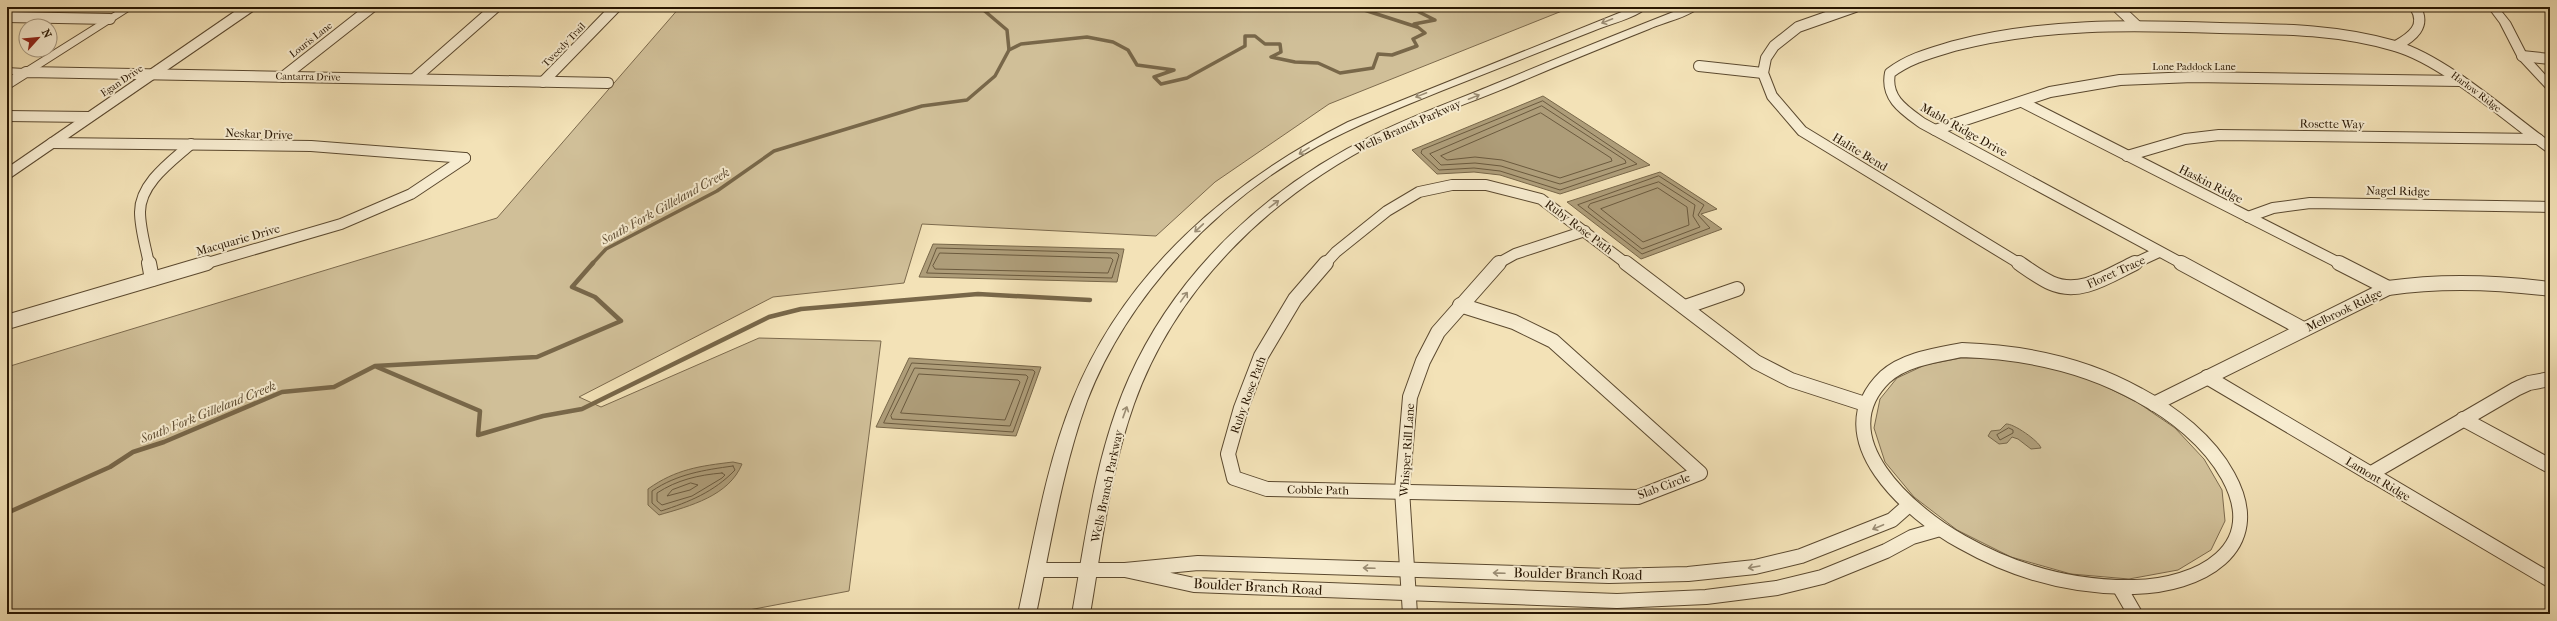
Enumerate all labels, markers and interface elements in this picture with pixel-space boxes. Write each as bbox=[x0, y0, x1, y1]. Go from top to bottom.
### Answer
north arrow bbox=[18, 18, 58, 58]
one-way arrow bbox=[1601, 18, 1613, 26]
street label: Louris Lane bbox=[287, 19, 335, 60]
street label: Tweedy Trail bbox=[540, 20, 588, 70]
text: N bbox=[39, 27, 54, 41]
street label: Lone Paddock Lane bbox=[2152, 61, 2236, 73]
street label: Egan Drive bbox=[99, 62, 145, 100]
street label: Harlow Ridge bbox=[2449, 69, 2504, 115]
street label: Cantarra Drive bbox=[275, 70, 341, 84]
one-way arrow bbox=[1416, 92, 1428, 100]
one-way arrow bbox=[1468, 92, 1480, 100]
street label: Wells Branch Parkway bbox=[1352, 96, 1464, 156]
street label: Mablo Ridge Drive bbox=[1918, 100, 2010, 160]
street label: Rosette Way bbox=[2299, 116, 2365, 132]
street label: Neskar Drive bbox=[225, 126, 293, 142]
street label: Halite Bend bbox=[1830, 130, 1890, 174]
one-way arrow bbox=[1298, 147, 1310, 155]
street label: Haskin Ridge bbox=[2177, 162, 2245, 206]
water label: South Fork Gilleland Creek bbox=[597, 164, 732, 248]
street label: Nagel Ridge bbox=[2366, 183, 2430, 199]
street label: Ruby Rose Path bbox=[1542, 197, 1616, 257]
one-way arrow bbox=[1268, 199, 1279, 208]
street label: Macquarie Drive bbox=[194, 221, 282, 259]
one-way arrow bbox=[1195, 223, 1205, 232]
street label: Floret Trace bbox=[2084, 253, 2148, 291]
street label: Melbrook Ridge bbox=[2304, 285, 2384, 335]
one-way arrow bbox=[1180, 291, 1188, 302]
street label: Ruby Rose Path bbox=[1227, 354, 1269, 436]
water label: South Fork Gilleland Creek bbox=[137, 378, 278, 446]
street label: Whisper Rill Lane bbox=[1397, 403, 1417, 498]
one-way arrow bbox=[1122, 406, 1129, 419]
street label: Wells Branch Parkway bbox=[1088, 428, 1126, 545]
street label: Lamont Ridge bbox=[2343, 454, 2413, 504]
street label: Slab Circle bbox=[1636, 470, 1692, 502]
street label: Cobble Path bbox=[1287, 482, 1349, 498]
one-way arrow bbox=[1872, 523, 1884, 531]
one-way arrow bbox=[1748, 563, 1761, 571]
one-way arrow bbox=[1363, 564, 1376, 572]
street label: Boulder Branch Road bbox=[1513, 564, 1643, 584]
one-way arrow bbox=[1493, 569, 1506, 576]
street label: Boulder Branch Road bbox=[1193, 575, 1323, 599]

